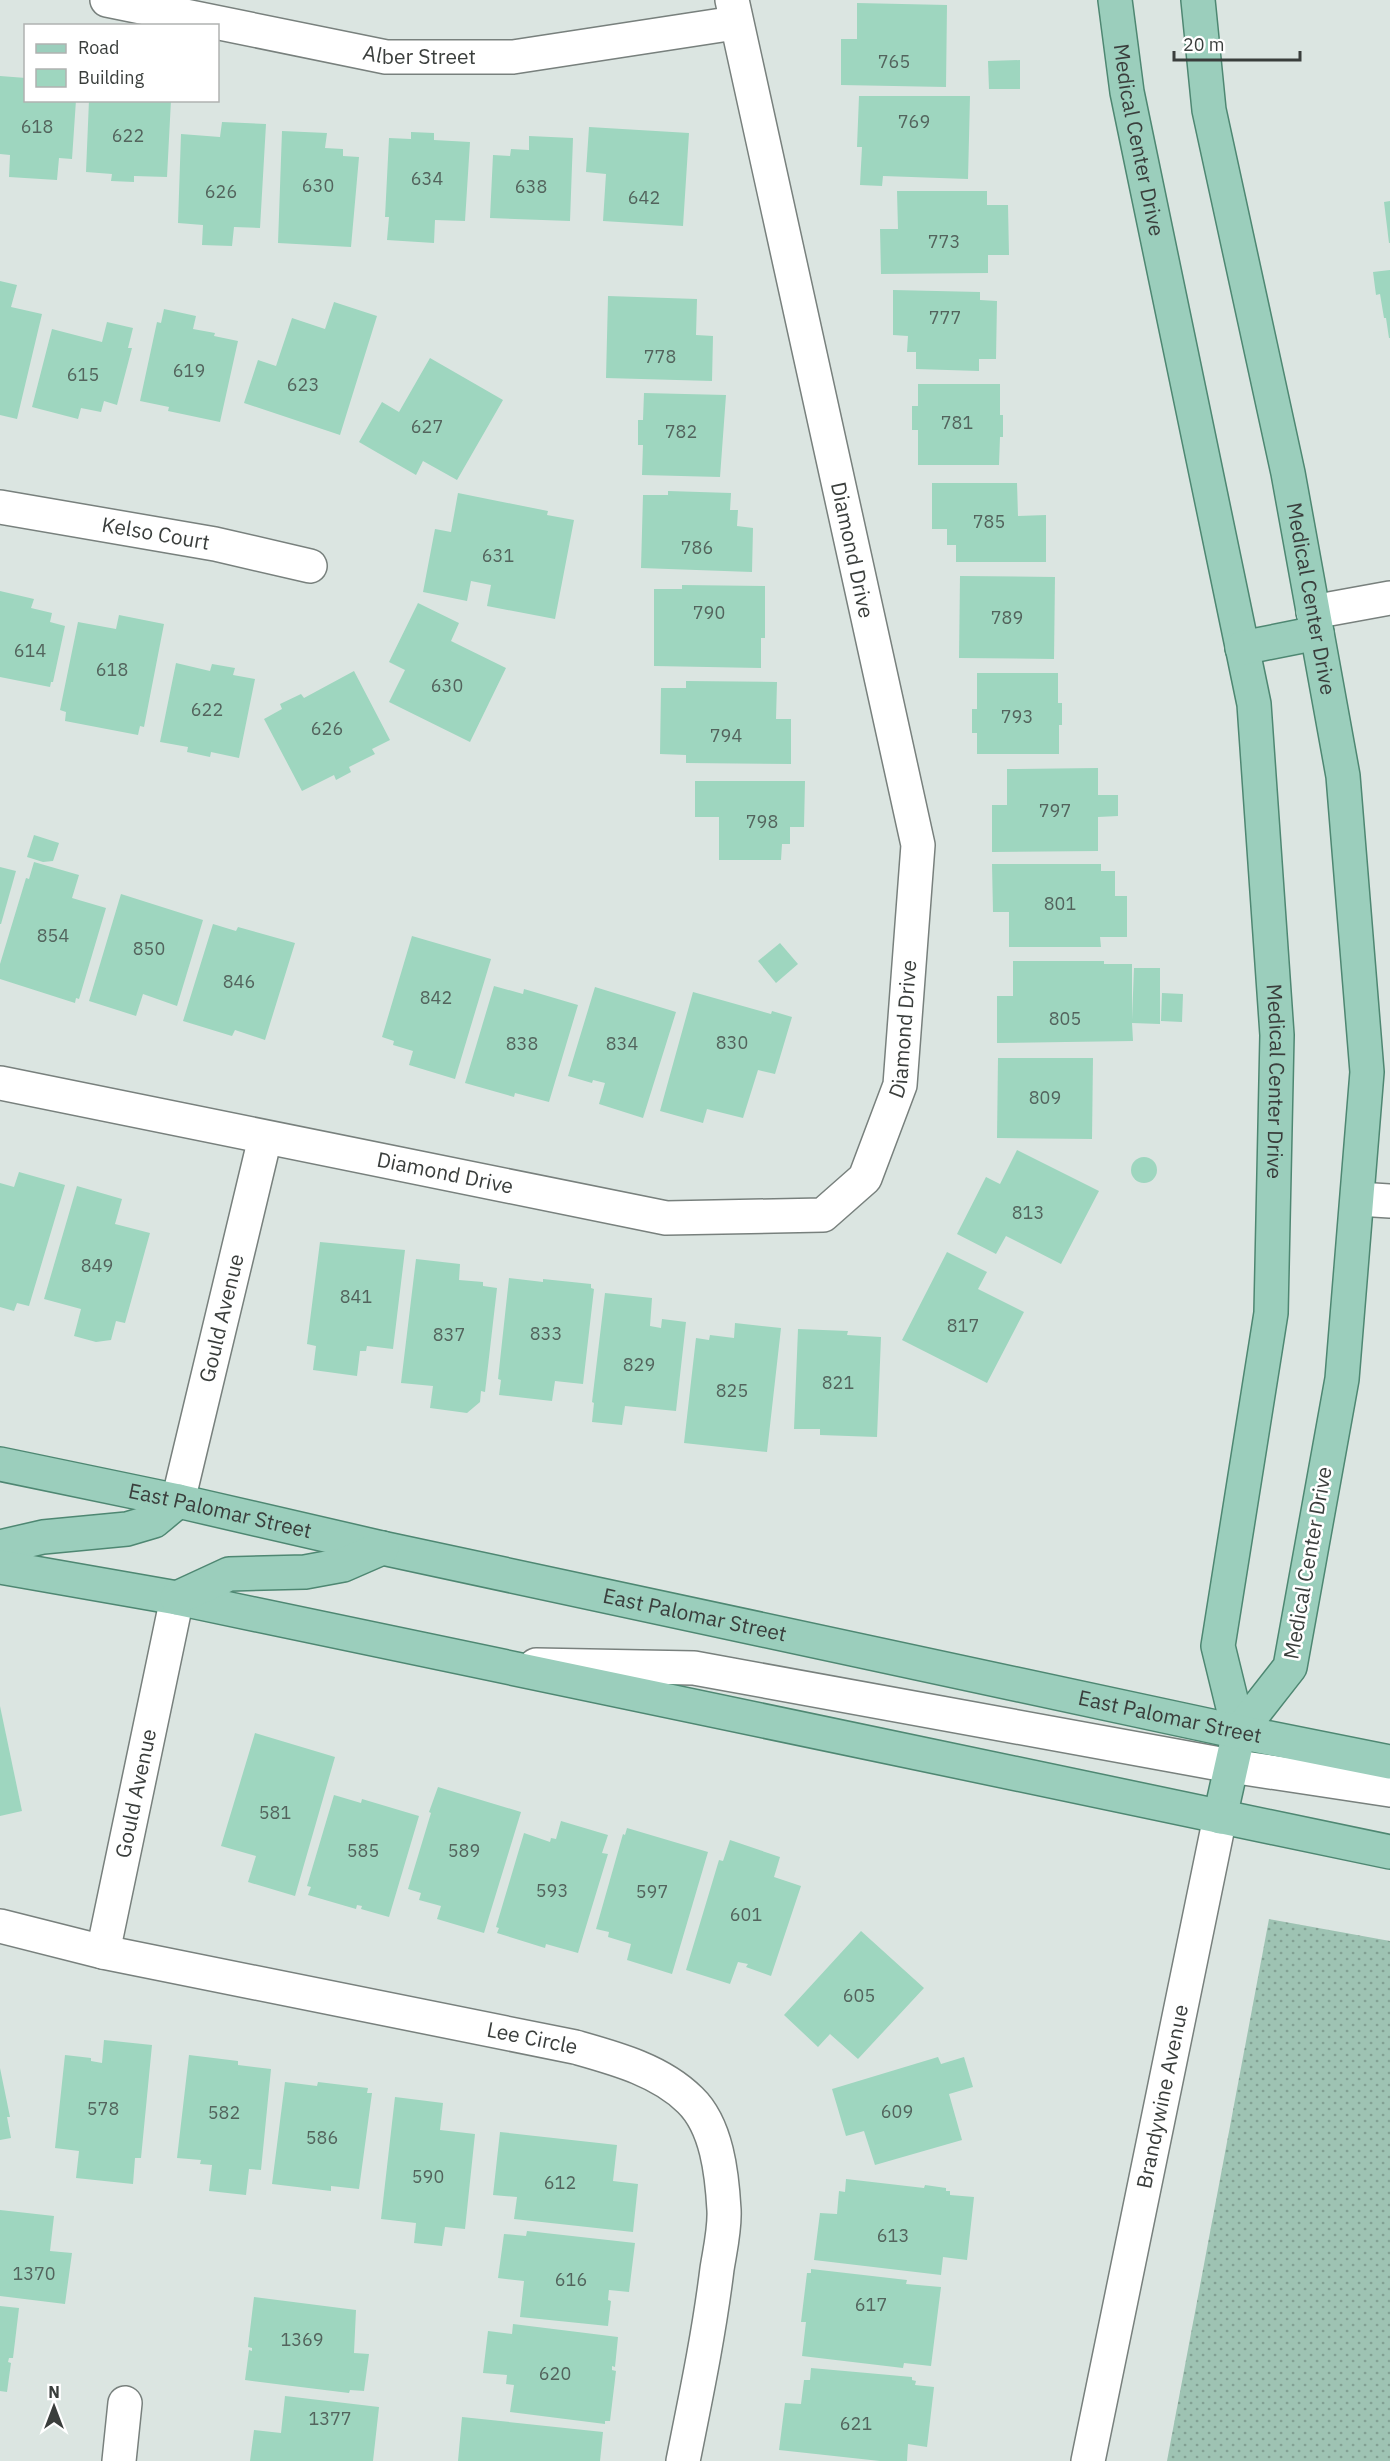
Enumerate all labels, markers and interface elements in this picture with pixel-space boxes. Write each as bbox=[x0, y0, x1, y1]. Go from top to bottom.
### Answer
legend bbox=[24, 24, 219, 102]
scale bar bbox=[1174, 24, 1300, 62]
text: 20 m bbox=[1183, 33, 1225, 56]
text: Road bbox=[78, 36, 119, 59]
street label: Alber Street bbox=[360, 38, 476, 70]
street label: Medical Center Drive bbox=[1108, 42, 1172, 238]
house number: 765 bbox=[878, 50, 910, 73]
text: Building bbox=[78, 66, 145, 89]
house number: 769 bbox=[898, 110, 930, 133]
house number: 618 bbox=[21, 115, 53, 138]
house number: 622 bbox=[112, 124, 144, 147]
house number: 634 bbox=[411, 167, 443, 190]
house number: 630 bbox=[302, 174, 334, 197]
house number: 638 bbox=[515, 175, 547, 198]
house number: 626 bbox=[205, 180, 237, 203]
house number: 642 bbox=[628, 186, 660, 209]
house number: 773 bbox=[928, 230, 960, 253]
house number: 777 bbox=[929, 306, 961, 329]
house number: 778 bbox=[644, 345, 676, 368]
house number: 619 bbox=[173, 359, 205, 382]
house number: 615 bbox=[67, 363, 99, 386]
house number: 623 bbox=[287, 373, 319, 396]
house number: 781 bbox=[941, 411, 973, 434]
house number: 627 bbox=[411, 415, 443, 438]
house number: 782 bbox=[665, 420, 697, 443]
street label: Diamond Drive bbox=[825, 479, 881, 620]
street label: Medical Center Drive bbox=[1281, 500, 1343, 697]
street label: Kelso Court bbox=[100, 510, 212, 556]
house number: 785 bbox=[973, 510, 1005, 533]
house number: 786 bbox=[681, 536, 713, 559]
house number: 631 bbox=[482, 544, 514, 567]
house number: 790 bbox=[693, 601, 725, 624]
house number: 789 bbox=[991, 606, 1023, 629]
house number: 614 bbox=[14, 639, 46, 662]
house number: 618 bbox=[96, 658, 128, 681]
house number: 630 bbox=[431, 674, 463, 697]
house number: 622 bbox=[191, 698, 223, 721]
house number: 793 bbox=[1001, 705, 1033, 728]
house number: 626 bbox=[311, 717, 343, 740]
house number: 794 bbox=[710, 724, 742, 747]
house number: 797 bbox=[1039, 799, 1071, 822]
house number: 798 bbox=[746, 810, 778, 833]
house number: 801 bbox=[1044, 892, 1076, 915]
house number: 854 bbox=[37, 924, 69, 947]
house number: 850 bbox=[133, 937, 165, 960]
street label: Diamond Drive bbox=[881, 959, 922, 1102]
house number: 846 bbox=[223, 970, 255, 993]
street label: Medical Center Drive bbox=[1260, 983, 1292, 1179]
house number: 842 bbox=[420, 986, 452, 1009]
house number: 805 bbox=[1049, 1007, 1081, 1030]
house number: 830 bbox=[716, 1031, 748, 1054]
house number: 838 bbox=[506, 1032, 538, 1055]
house number: 834 bbox=[606, 1032, 638, 1055]
house number: 809 bbox=[1029, 1086, 1061, 1109]
street label: Diamond Drive bbox=[374, 1145, 516, 1200]
house number: 813 bbox=[1012, 1201, 1044, 1224]
street label: Gould Avenue bbox=[192, 1251, 250, 1385]
house number: 849 bbox=[81, 1254, 113, 1277]
house number: 841 bbox=[340, 1285, 372, 1308]
house number: 817 bbox=[947, 1314, 979, 1337]
house number: 833 bbox=[530, 1322, 562, 1345]
house number: 837 bbox=[433, 1323, 465, 1346]
house number: 829 bbox=[623, 1353, 655, 1376]
house number: 821 bbox=[822, 1371, 854, 1394]
house number: 825 bbox=[716, 1379, 748, 1402]
street label: Medical Center Drive bbox=[1276, 1464, 1338, 1661]
street label: East Palomar Street bbox=[126, 1476, 315, 1544]
street label: East Palomar Street bbox=[601, 1581, 789, 1647]
street label: East Palomar Street bbox=[1076, 1683, 1264, 1749]
street label: Gould Avenue bbox=[108, 1726, 162, 1860]
house number: 581 bbox=[259, 1801, 291, 1824]
house number: 585 bbox=[347, 1839, 379, 1862]
house number: 589 bbox=[448, 1839, 480, 1862]
house number: 593 bbox=[536, 1879, 568, 1902]
house number: 597 bbox=[636, 1880, 668, 1903]
house number: 601 bbox=[730, 1903, 762, 1926]
house number: 605 bbox=[843, 1984, 875, 2007]
street label: Brandywine Avenue bbox=[1129, 2002, 1194, 2191]
street label: Lee Circle bbox=[484, 2015, 580, 2060]
house number: 578 bbox=[87, 2097, 119, 2120]
house number: 609 bbox=[881, 2100, 913, 2123]
house number: 582 bbox=[208, 2101, 240, 2124]
house number: 586 bbox=[306, 2126, 338, 2149]
house number: 590 bbox=[412, 2165, 444, 2188]
house number: 612 bbox=[544, 2171, 576, 2194]
house number: 613 bbox=[877, 2224, 909, 2247]
house number: 1370 bbox=[12, 2262, 56, 2285]
house number: 616 bbox=[555, 2268, 587, 2291]
house number: 617 bbox=[855, 2293, 887, 2316]
house number: 1369 bbox=[280, 2328, 324, 2351]
house number: 620 bbox=[539, 2362, 571, 2385]
north arrow bbox=[24, 2377, 84, 2437]
text: N bbox=[48, 2382, 60, 2402]
house number: 1377 bbox=[308, 2407, 352, 2430]
house number: 621 bbox=[840, 2412, 872, 2435]

